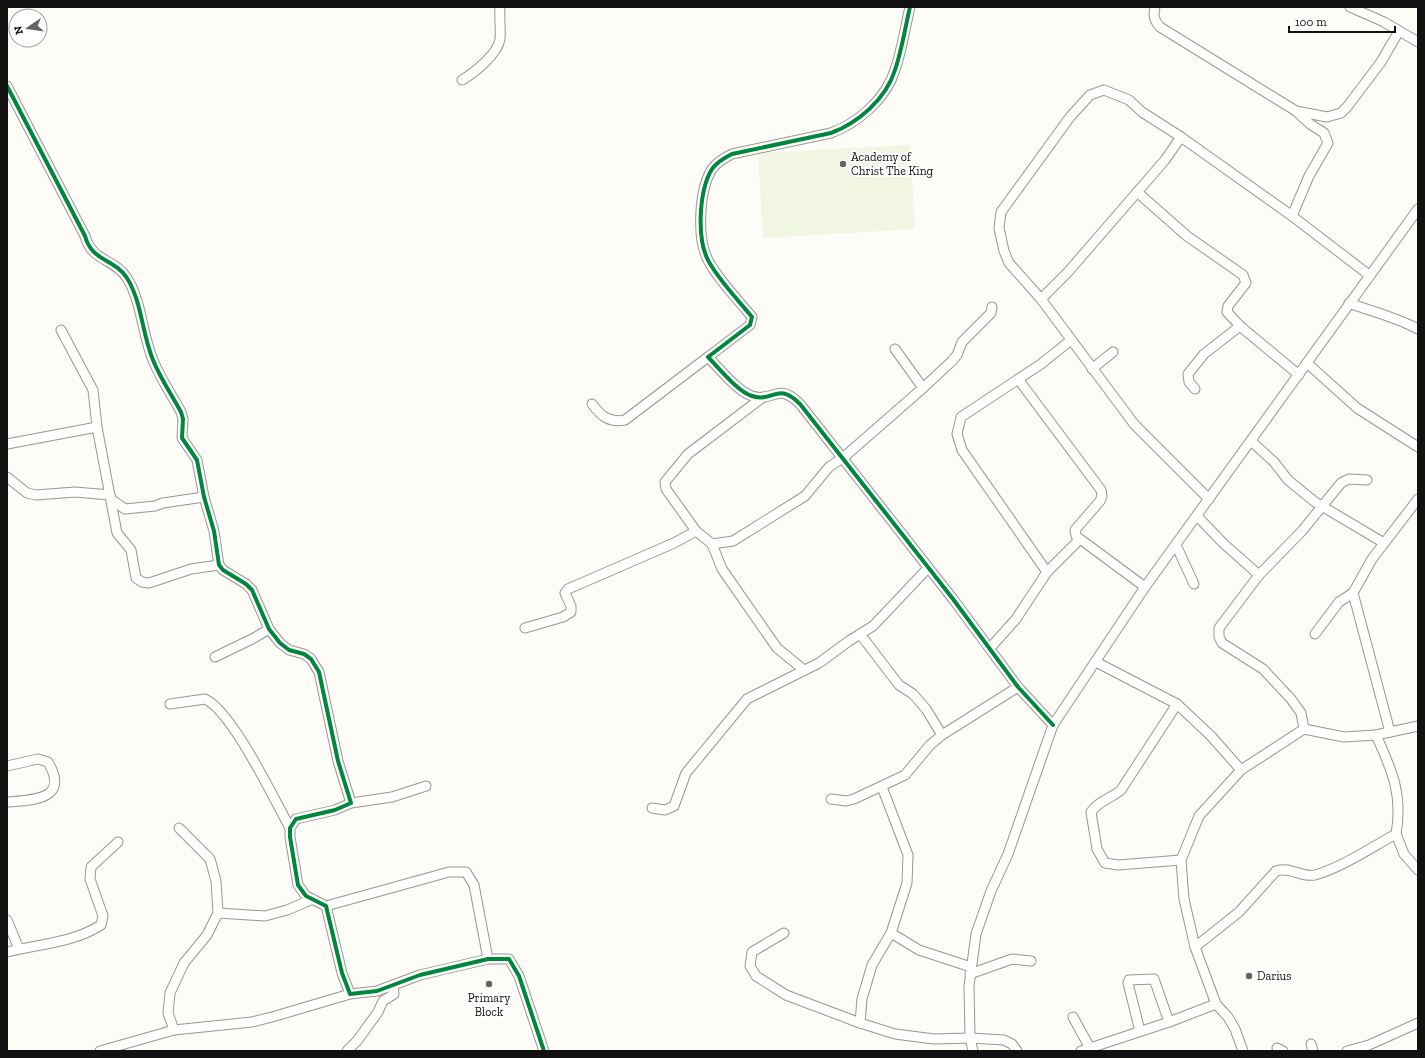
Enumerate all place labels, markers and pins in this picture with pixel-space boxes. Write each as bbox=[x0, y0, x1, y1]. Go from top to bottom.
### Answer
place label: Academy of Christ The King bbox=[851, 150, 934, 178]
marker: Academy of Christ The King bbox=[838, 159, 848, 169]
place label: Darius bbox=[1257, 969, 1292, 983]
marker: Darius bbox=[1244, 971, 1254, 981]
marker: Primary Block bbox=[484, 979, 494, 989]
place label: Primary Block bbox=[468, 991, 511, 1019]

